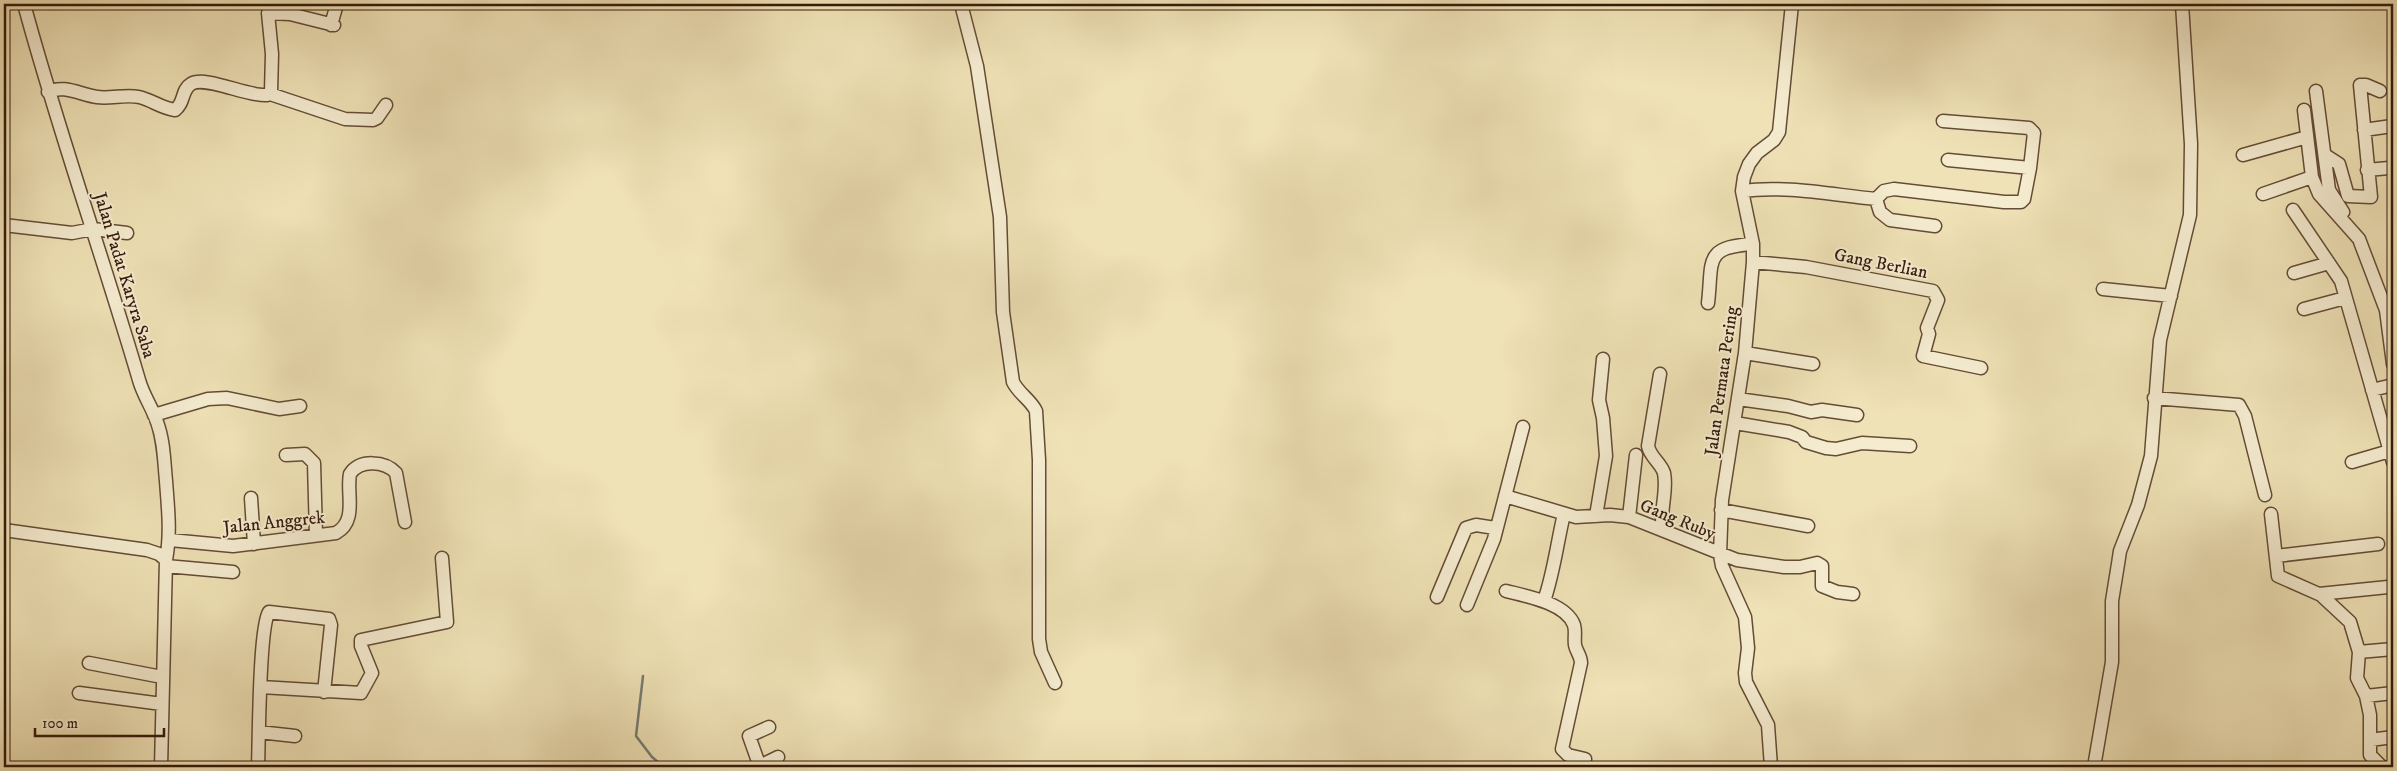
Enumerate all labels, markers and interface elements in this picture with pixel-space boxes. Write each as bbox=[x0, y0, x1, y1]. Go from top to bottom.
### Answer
street label: Jalan Padat Karyra Saba bbox=[88, 188, 160, 361]
street label: Gang Berlian bbox=[1832, 244, 1930, 284]
street label: Jalan Permata Pering bbox=[1700, 305, 1743, 459]
street label: Gang Ruby bbox=[1636, 495, 1719, 545]
street label: Jalan Anggrek bbox=[220, 507, 326, 539]
scale bar bbox=[35, 706, 164, 738]
text: 100 m bbox=[42, 714, 78, 733]

